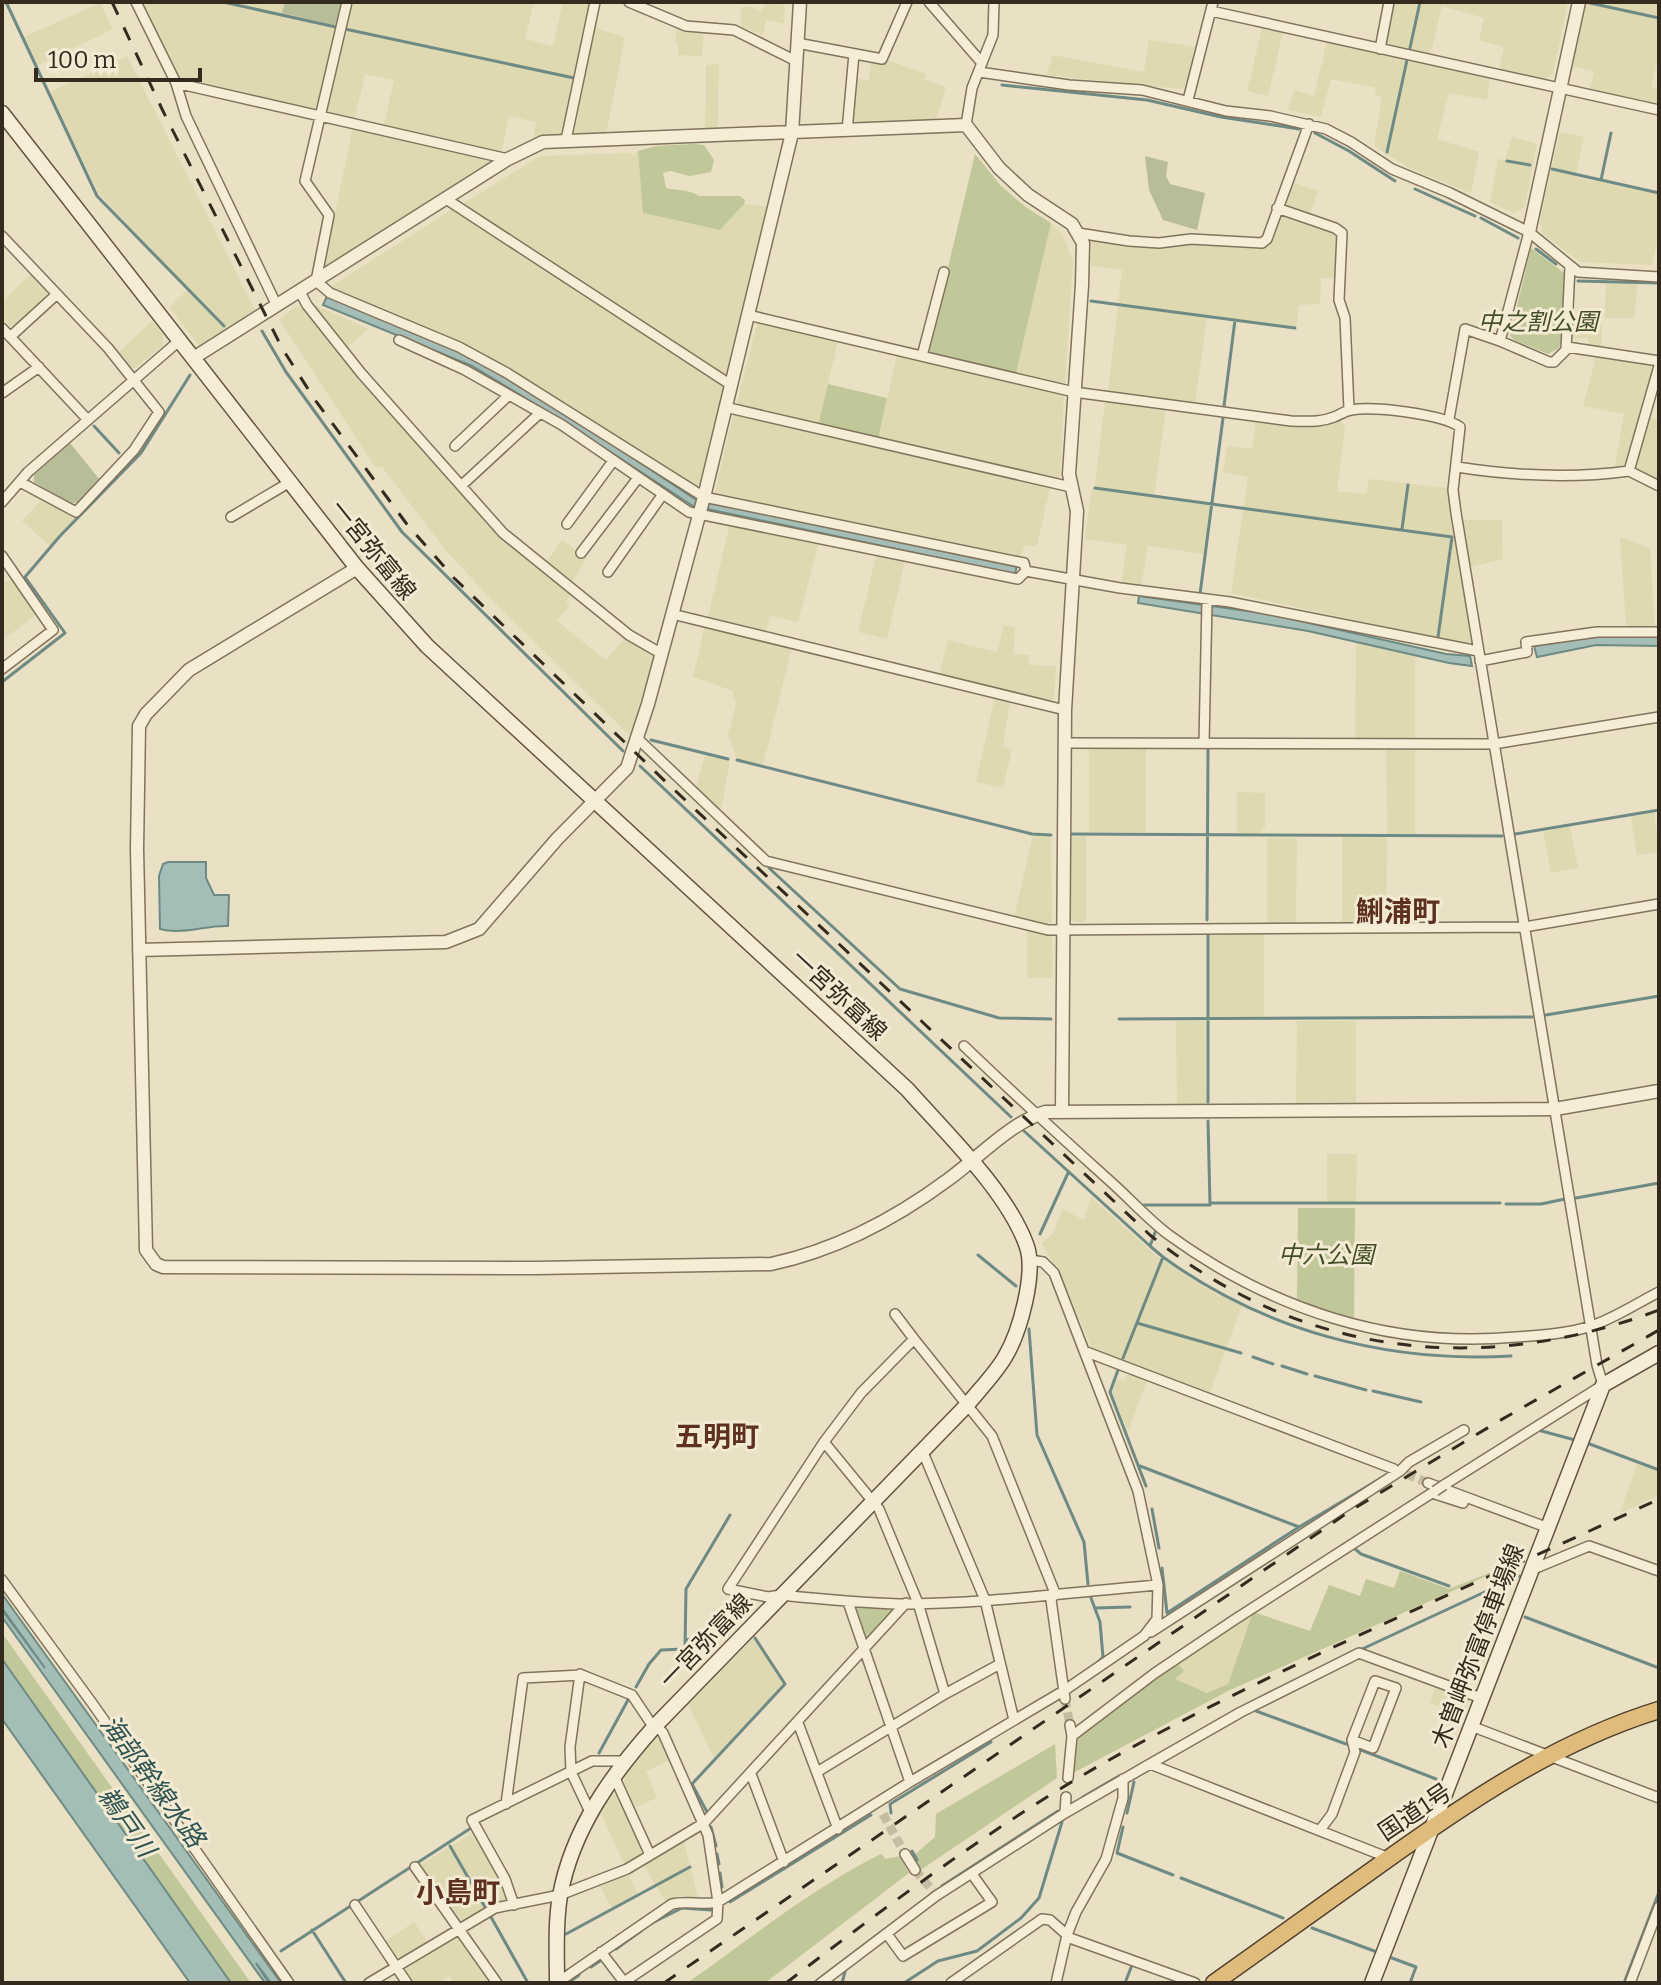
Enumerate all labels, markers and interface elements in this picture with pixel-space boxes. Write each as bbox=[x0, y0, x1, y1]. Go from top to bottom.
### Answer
scale bar bbox=[36, 32, 200, 82]
text: 100 m bbox=[48, 46, 116, 74]
park label: 中之割公園 bbox=[1478, 308, 1601, 336]
street label: 一宮弥富線 bbox=[324, 495, 422, 605]
district label: 鯏浦町 bbox=[1356, 895, 1440, 928]
street label: 一宮弥富線 bbox=[786, 944, 892, 1046]
park label: 中六公園 bbox=[1278, 1241, 1377, 1269]
district label: 五明町 bbox=[675, 1420, 759, 1453]
street label: 木曽岬弥富停車場線 bbox=[1426, 1540, 1530, 1752]
street label: 一宮弥富線 bbox=[654, 1588, 758, 1694]
water label: 海部幹線水路 bbox=[94, 1709, 212, 1855]
street label: 国道1号 bbox=[1373, 1778, 1457, 1846]
water label: 鵜戸川 bbox=[92, 1781, 163, 1866]
district label: 小島町 bbox=[416, 1876, 500, 1909]

